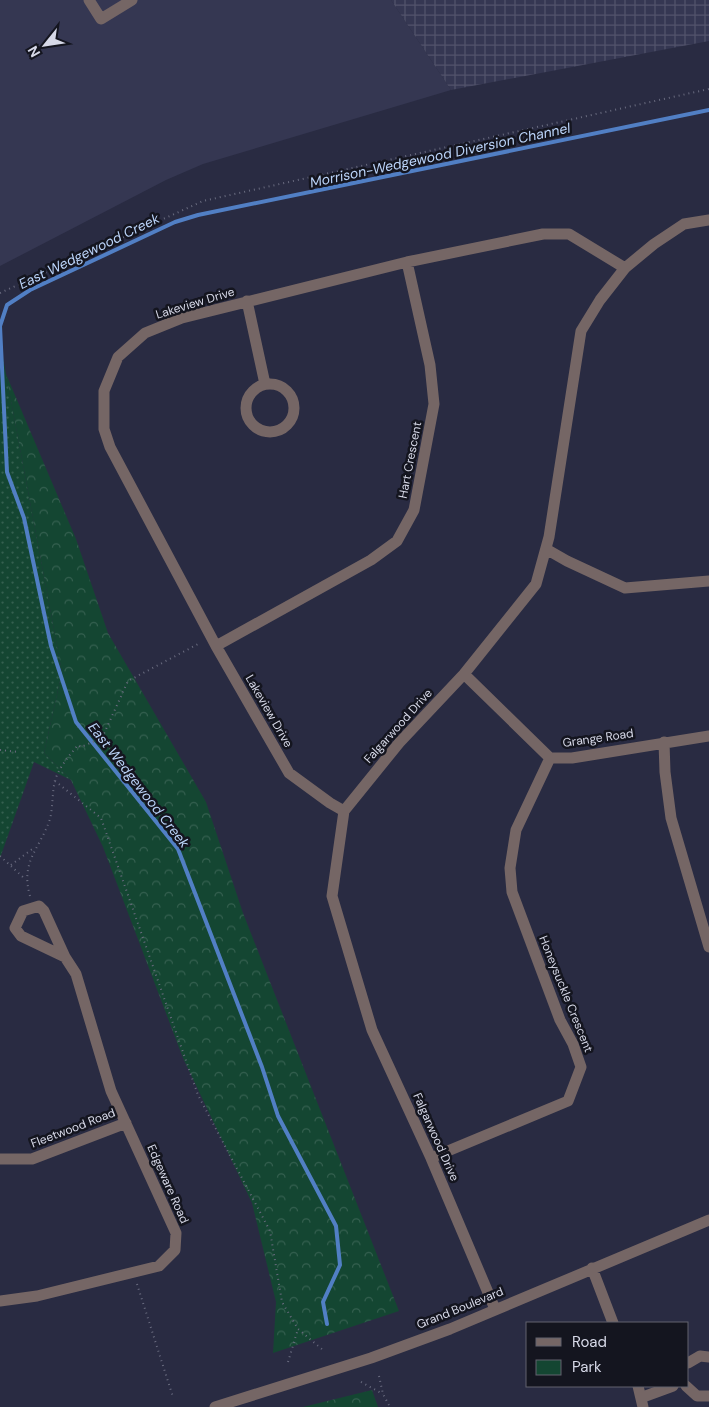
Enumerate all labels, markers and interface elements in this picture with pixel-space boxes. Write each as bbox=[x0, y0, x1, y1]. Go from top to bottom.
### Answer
north arrow bbox=[20, 20, 70, 70]
text: N bbox=[23, 43, 44, 60]
water label: Morrison-Wedgewood Diversion Channel bbox=[308, 118, 573, 191]
water label: East Wedgewood Creek bbox=[16, 209, 163, 293]
street label: Lakeview Drive bbox=[154, 283, 237, 323]
street label: Hart Crescent bbox=[395, 420, 425, 500]
street label: Lakeview Drive bbox=[242, 672, 296, 750]
street label: Falgarwood Drive bbox=[360, 685, 436, 767]
water label: East Wedgewood Creek bbox=[84, 719, 194, 852]
street label: Grange Road bbox=[562, 725, 634, 751]
street label: Honeysuckle Crescent bbox=[535, 933, 597, 1055]
street label: Falgarwood Drive bbox=[409, 1090, 463, 1184]
street label: Fleetwood Road bbox=[29, 1105, 117, 1151]
street label: Edgeware Road bbox=[143, 1142, 193, 1226]
street label: Grand Boulevard bbox=[414, 1283, 506, 1333]
legend bbox=[526, 1322, 689, 1387]
text: Road bbox=[572, 1332, 607, 1352]
text: Park bbox=[572, 1357, 602, 1377]

